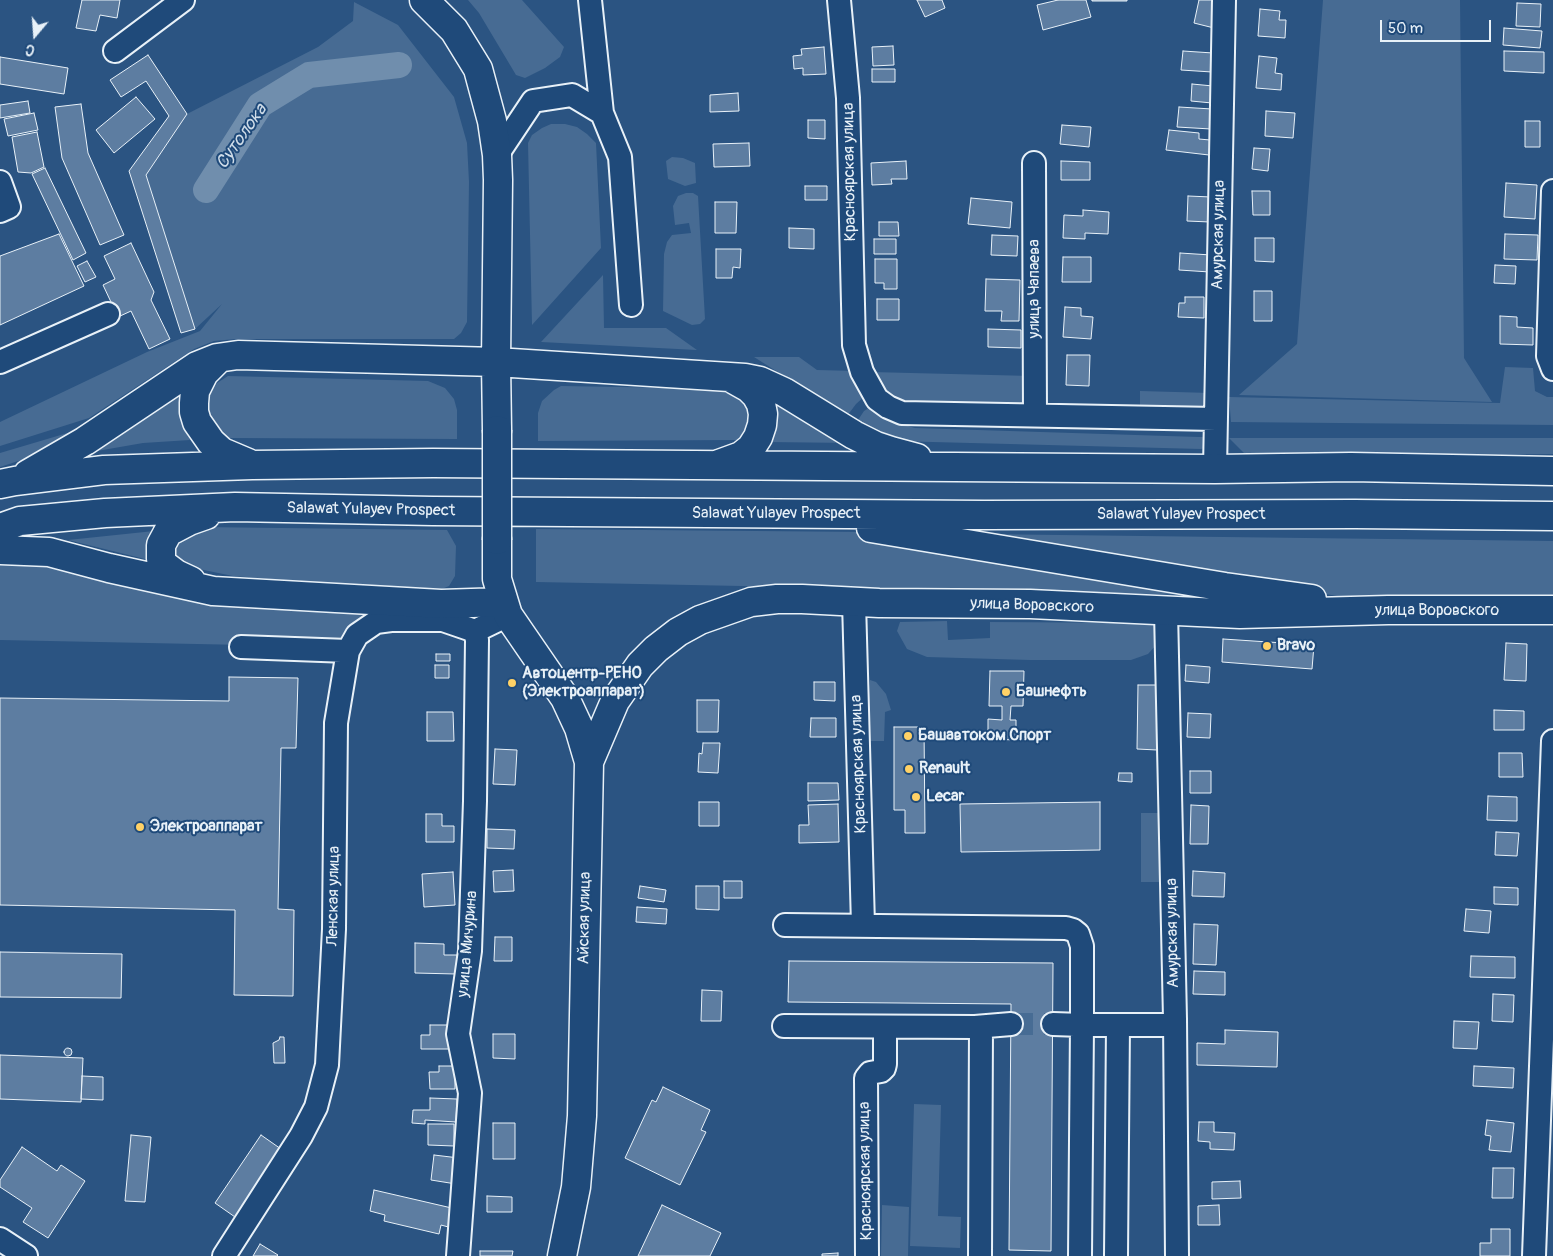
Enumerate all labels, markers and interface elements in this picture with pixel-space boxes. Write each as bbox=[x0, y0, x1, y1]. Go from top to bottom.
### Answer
north arrow bbox=[10, 10, 60, 60]
scale bar bbox=[1383, 10, 1494, 42]
text: 50 m bbox=[1388, 19, 1423, 38]
text: С bbox=[23, 40, 37, 59]
water label: Сутолока bbox=[212, 100, 272, 174]
street label: Красноярская улица bbox=[839, 103, 861, 241]
street label: Амурская улица bbox=[1208, 180, 1230, 290]
street label: улица Чапаева bbox=[1025, 239, 1045, 339]
street label: Salawat Yulayev Prospect bbox=[286, 499, 456, 521]
street label: Salawat Yulayev Prospect bbox=[692, 504, 860, 524]
street label: Salawat Yulayev Prospect bbox=[1097, 505, 1265, 525]
street label: улица Воровского bbox=[970, 594, 1094, 618]
street label: улица Воровского bbox=[1375, 601, 1499, 621]
place label: Bravo bbox=[1277, 636, 1315, 656]
marker: Bravo bbox=[1261, 640, 1273, 652]
place label: Автоцентр-РЕНО (Электроаппарат) bbox=[522, 664, 645, 702]
marker: Автоцентр-РЕНО (Электроаппарат) bbox=[506, 677, 518, 689]
place label: Башнефть bbox=[1016, 682, 1087, 702]
marker: Башнефть bbox=[1000, 686, 1012, 698]
street label: Красноярская улица bbox=[847, 694, 871, 834]
place label: Башавтоком Спорт bbox=[918, 726, 1051, 746]
marker: Башавтоком Спорт bbox=[902, 730, 914, 742]
place label: Renault bbox=[919, 759, 970, 779]
marker: Renault bbox=[903, 763, 915, 775]
place label: Lecar bbox=[926, 787, 964, 807]
marker: Lecar bbox=[910, 791, 922, 803]
place label: Электроаппарат bbox=[150, 817, 262, 837]
marker: Электроаппарат bbox=[134, 821, 146, 833]
street label: Ленская улица bbox=[324, 846, 344, 946]
street label: Айская улица bbox=[575, 871, 595, 965]
street label: Амурская улица bbox=[1162, 878, 1184, 988]
street label: улица Мичурина bbox=[454, 890, 482, 998]
street label: Красноярская улица bbox=[855, 1102, 877, 1240]

